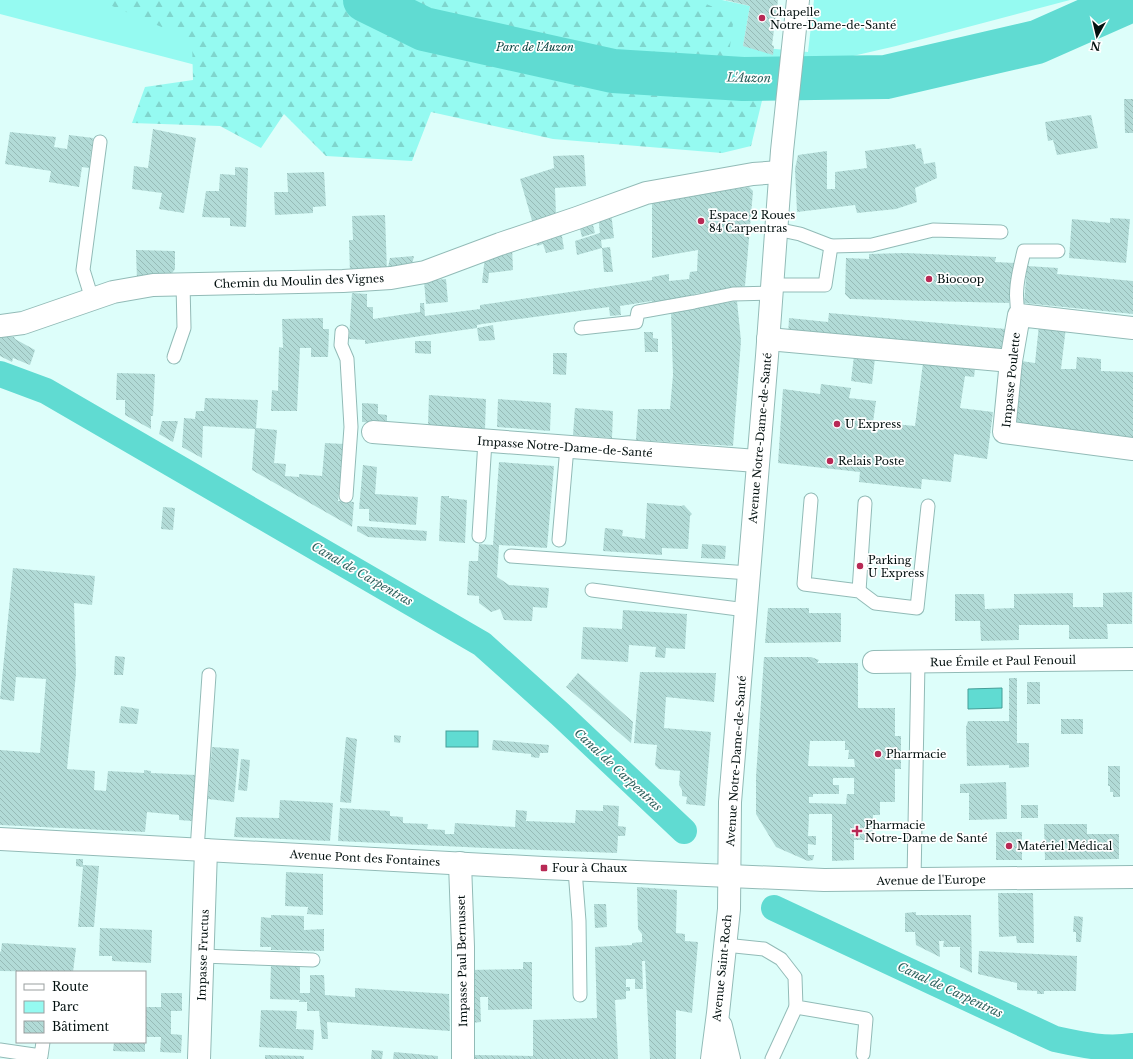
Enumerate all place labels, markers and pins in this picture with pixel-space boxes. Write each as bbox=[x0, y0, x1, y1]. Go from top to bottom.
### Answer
place label: Chapelle Notre-Dame-de-Santé bbox=[770, 5, 896, 32]
marker: Chapelle Notre-Dame-de-Santé bbox=[757, 13, 767, 23]
place label: Espace 2 Roues 84 Carpentras bbox=[709, 208, 795, 235]
marker: Espace 2 Roues 84 Carpentras bbox=[696, 216, 706, 226]
place label: Biocoop bbox=[937, 272, 984, 286]
marker: Biocoop bbox=[924, 274, 934, 284]
place label: U Express bbox=[845, 417, 901, 431]
marker: U Express bbox=[832, 419, 842, 429]
place label: Relais Poste bbox=[838, 454, 904, 468]
marker: Relais Poste bbox=[825, 456, 835, 466]
place label: Parking U Express bbox=[868, 553, 924, 580]
marker: Parking U Express bbox=[855, 561, 865, 571]
place label: Pharmacie bbox=[886, 747, 946, 761]
marker: Pharmacie bbox=[873, 749, 883, 759]
place label: Pharmacie Notre-Dame de Santé bbox=[865, 818, 987, 845]
marker: Pharmacie Notre-Dame de Santé bbox=[852, 826, 862, 836]
place label: Matériel Médical bbox=[1017, 839, 1113, 853]
marker: Matériel Médical bbox=[1004, 841, 1014, 851]
place label: Four à Chaux bbox=[552, 861, 628, 875]
marker: Four à Chaux bbox=[539, 863, 549, 873]

